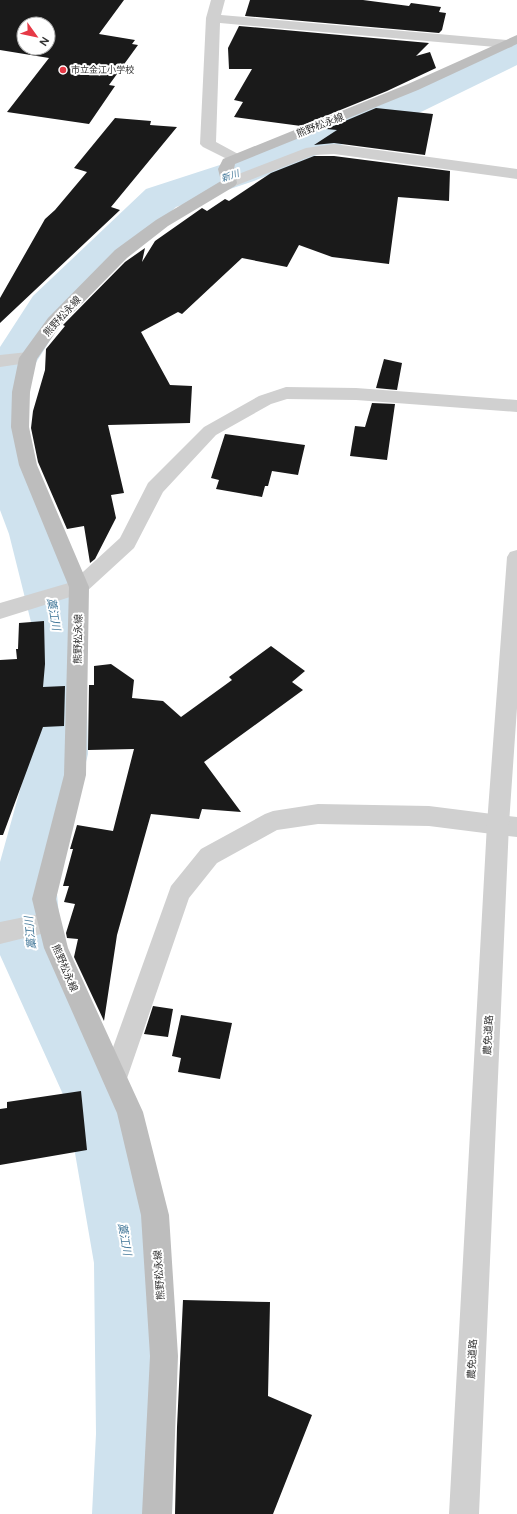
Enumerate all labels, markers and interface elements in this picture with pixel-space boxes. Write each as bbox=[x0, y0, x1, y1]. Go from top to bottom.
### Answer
north arrow bbox=[16, 16, 56, 56]
text: N bbox=[36, 34, 52, 49]
place label: 市立金江小学校 bbox=[71, 64, 134, 76]
marker: 市立金江小学校 bbox=[58, 65, 68, 75]
street label: 熊野松永線 bbox=[294, 110, 346, 140]
water label: 新川 bbox=[220, 167, 241, 184]
street label: 熊野松永線 bbox=[40, 293, 84, 339]
water label: 藁江川 bbox=[44, 597, 64, 632]
street label: 熊野松永線 bbox=[71, 614, 85, 664]
water label: 藁江川 bbox=[21, 915, 39, 950]
street label: 熊野松永線 bbox=[49, 942, 81, 994]
street label: 農免道路 bbox=[480, 1015, 496, 1055]
water label: 藁江川 bbox=[115, 1222, 135, 1257]
street label: 熊野松永線 bbox=[151, 1250, 167, 1300]
street label: 農免道路 bbox=[464, 1339, 480, 1379]

